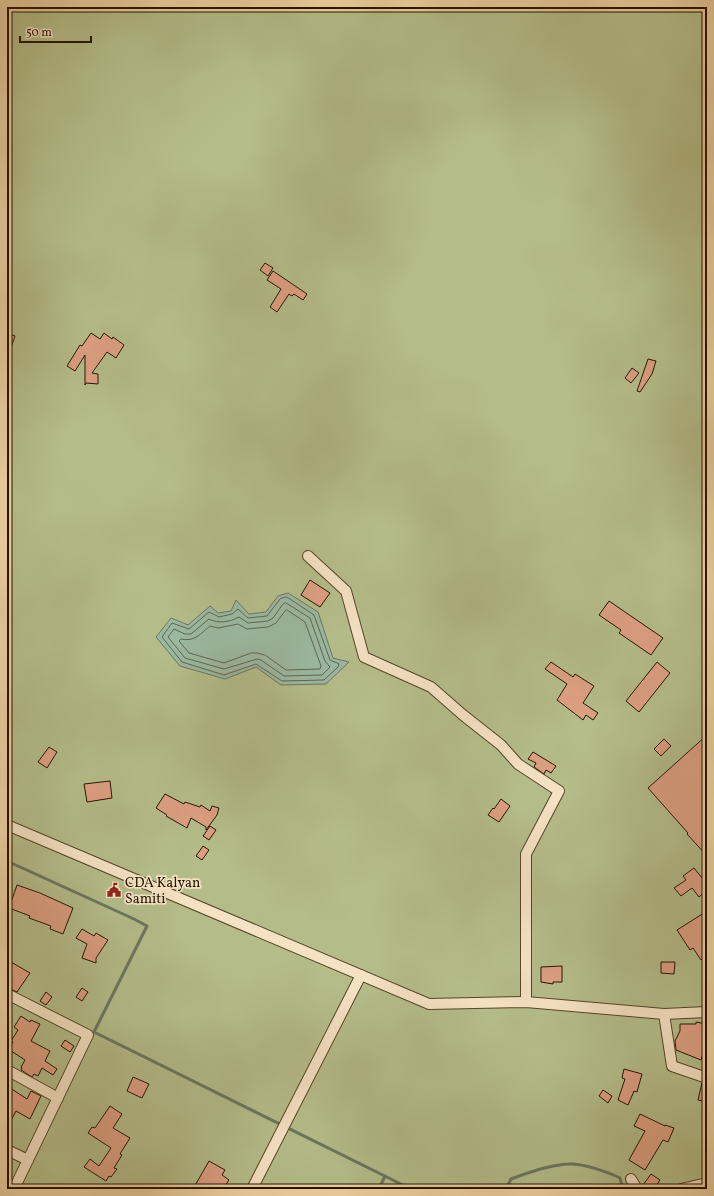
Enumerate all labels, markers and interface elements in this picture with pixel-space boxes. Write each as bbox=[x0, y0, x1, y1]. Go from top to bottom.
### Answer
scale bar bbox=[20, 18, 91, 44]
text: 50 m bbox=[26, 25, 52, 41]
place label: CDA Kalyan Samiti bbox=[125, 874, 200, 909]
public building icon: CDA Kalyan Samiti bbox=[106, 882, 122, 898]

